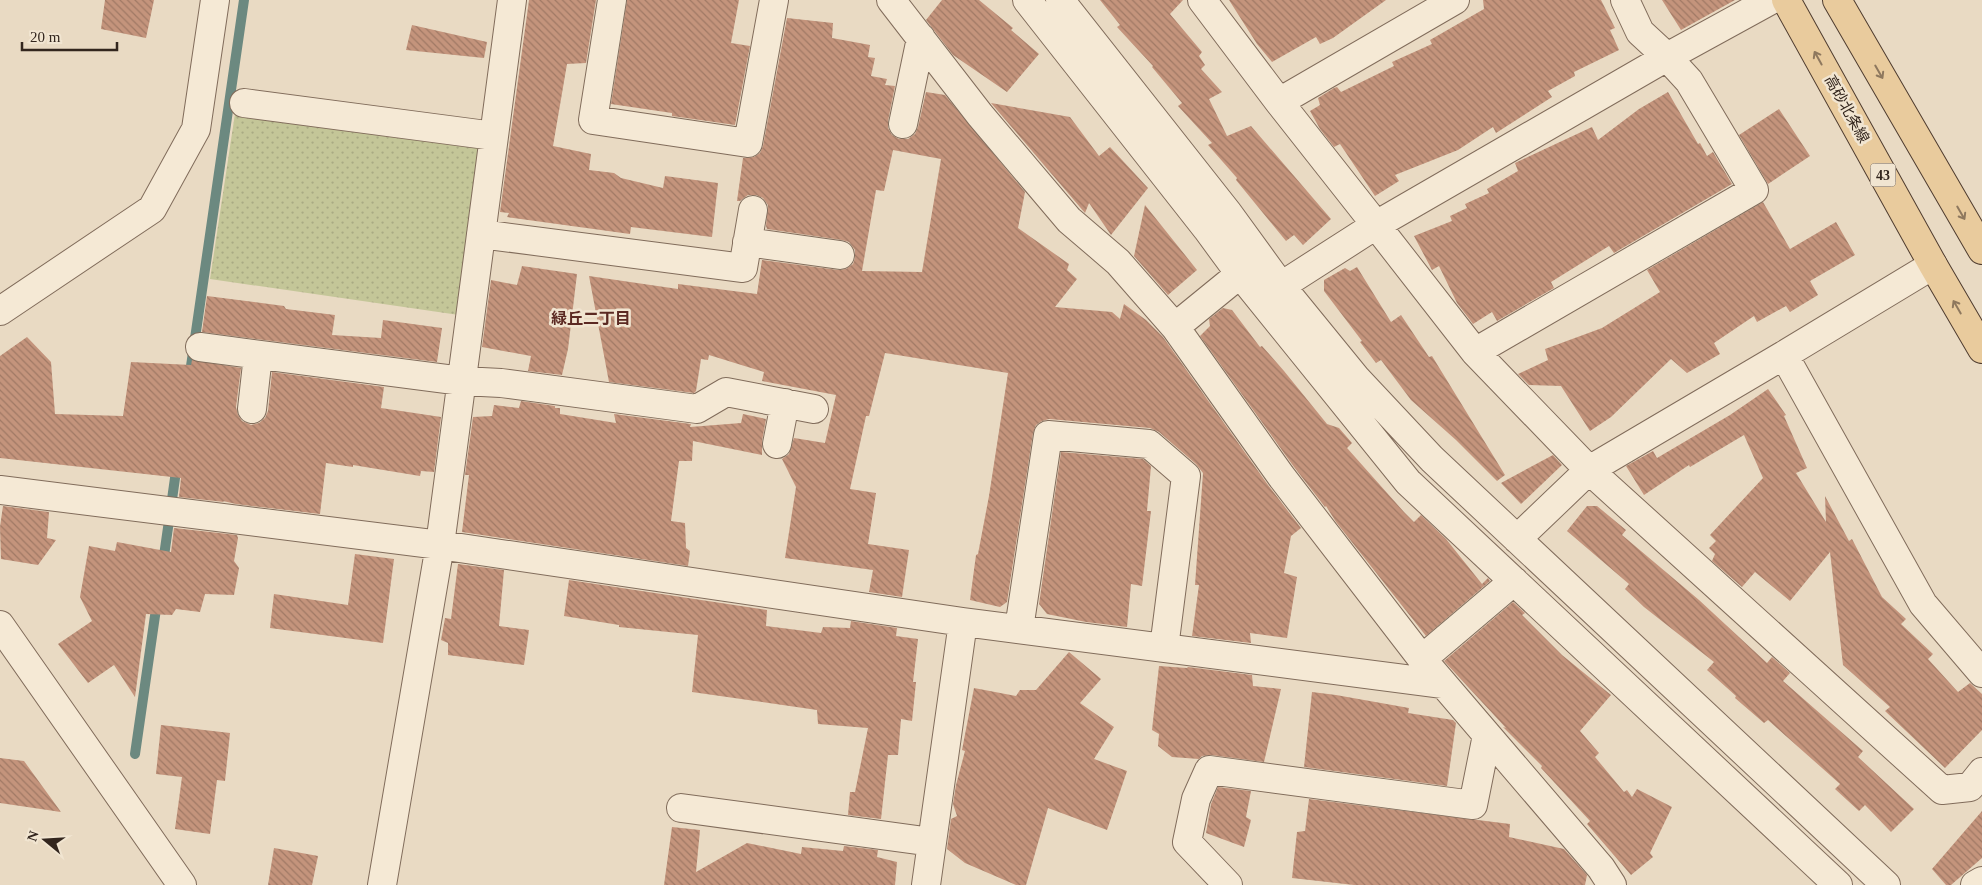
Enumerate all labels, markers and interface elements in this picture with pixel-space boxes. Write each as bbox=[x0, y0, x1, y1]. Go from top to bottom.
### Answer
scale bar bbox=[22, 20, 118, 52]
text: 20 m bbox=[30, 29, 61, 45]
one-way arrow bbox=[1813, 51, 1823, 66]
one-way arrow bbox=[1875, 65, 1885, 79]
street label: 高砂北条線 bbox=[1822, 72, 1873, 146]
road number: 43 bbox=[1870, 164, 1896, 186]
one-way arrow bbox=[1956, 205, 1966, 220]
one-way arrow bbox=[1952, 300, 1962, 314]
district label: 緑丘二丁目 bbox=[551, 310, 631, 327]
north arrow bbox=[20, 815, 70, 865]
text: N bbox=[24, 829, 42, 843]

